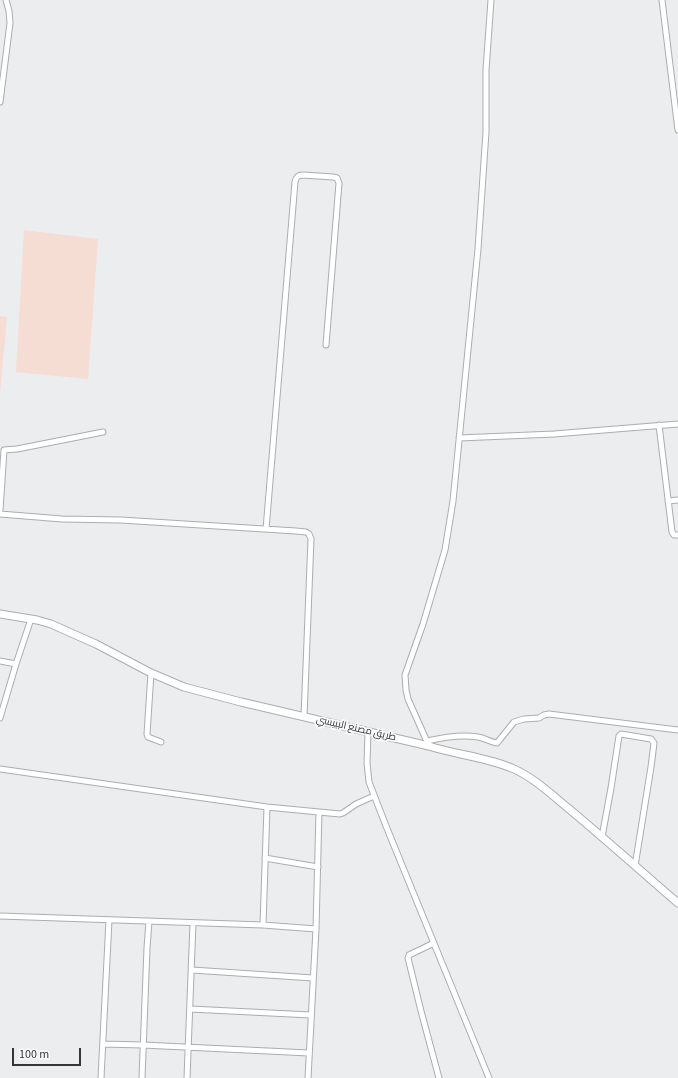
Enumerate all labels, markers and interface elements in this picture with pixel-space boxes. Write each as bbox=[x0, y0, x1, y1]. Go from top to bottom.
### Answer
street label: طريق مصنع البيبسي bbox=[315, 714, 397, 744]
scale bar bbox=[14, 1040, 83, 1066]
text: 100 m bbox=[19, 1046, 49, 1063]

